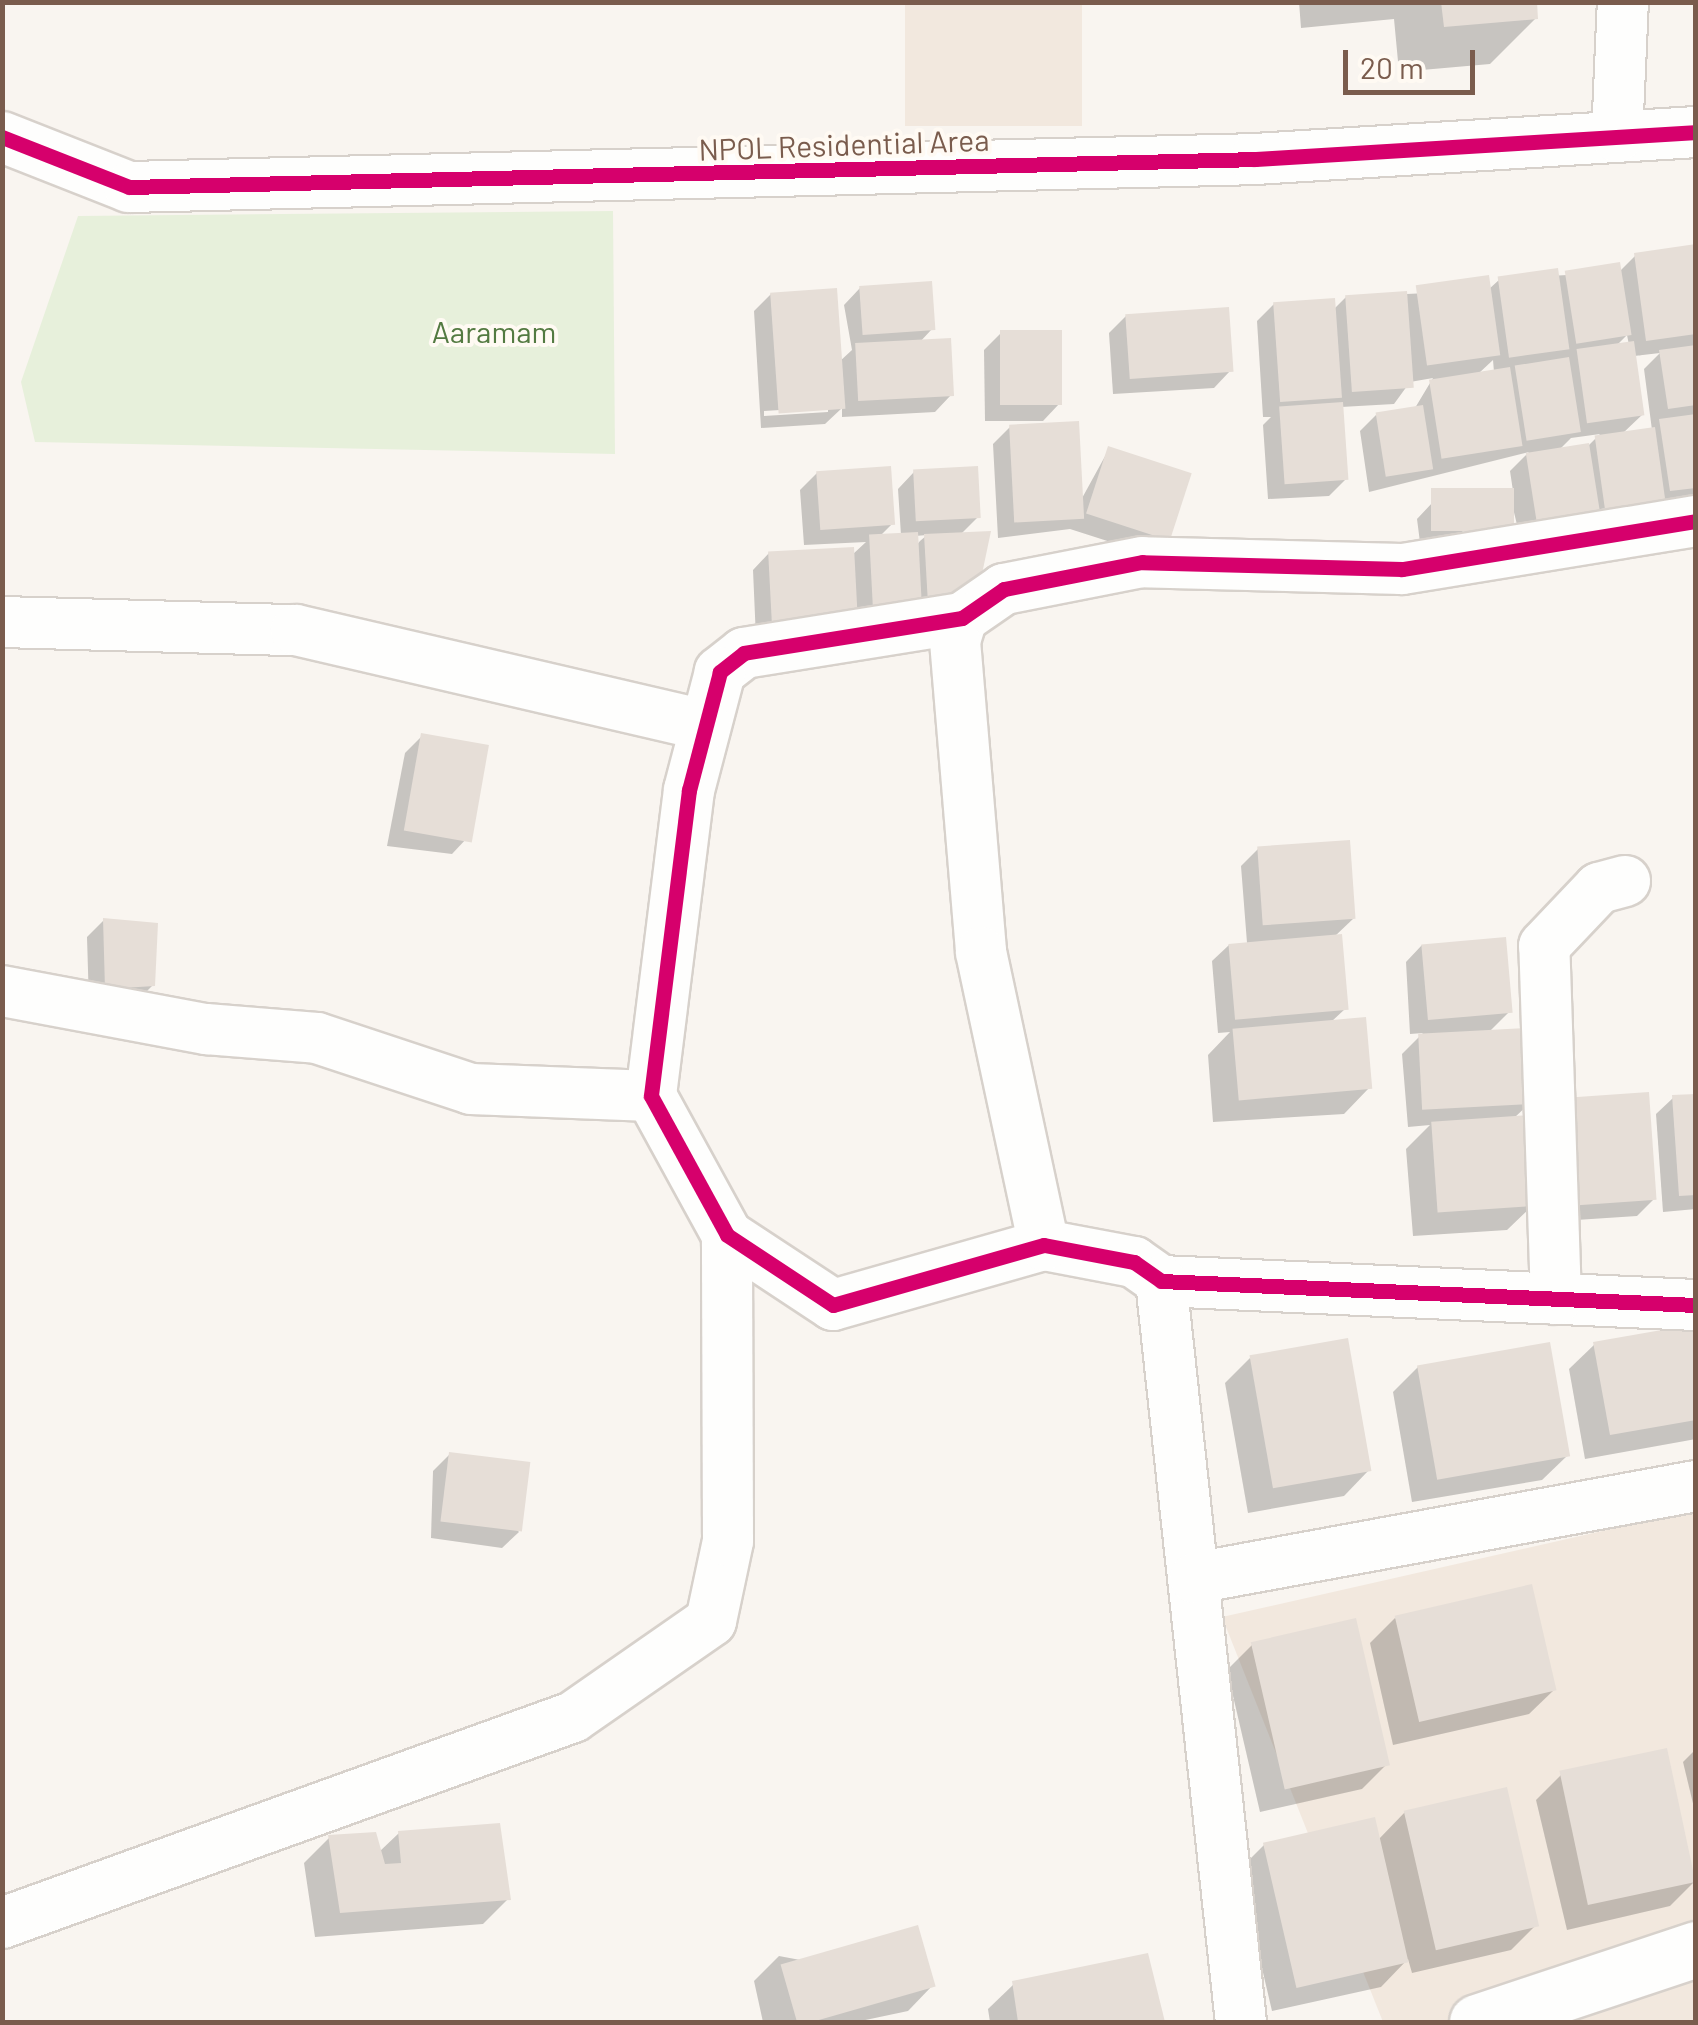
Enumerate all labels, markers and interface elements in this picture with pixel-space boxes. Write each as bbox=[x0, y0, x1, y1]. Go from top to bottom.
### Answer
scale bar bbox=[1348, 30, 1480, 92]
text: 20 m bbox=[1360, 49, 1424, 85]
street label: NPOL Residential Area bbox=[698, 121, 990, 167]
park label: Aaramam bbox=[432, 313, 556, 349]

